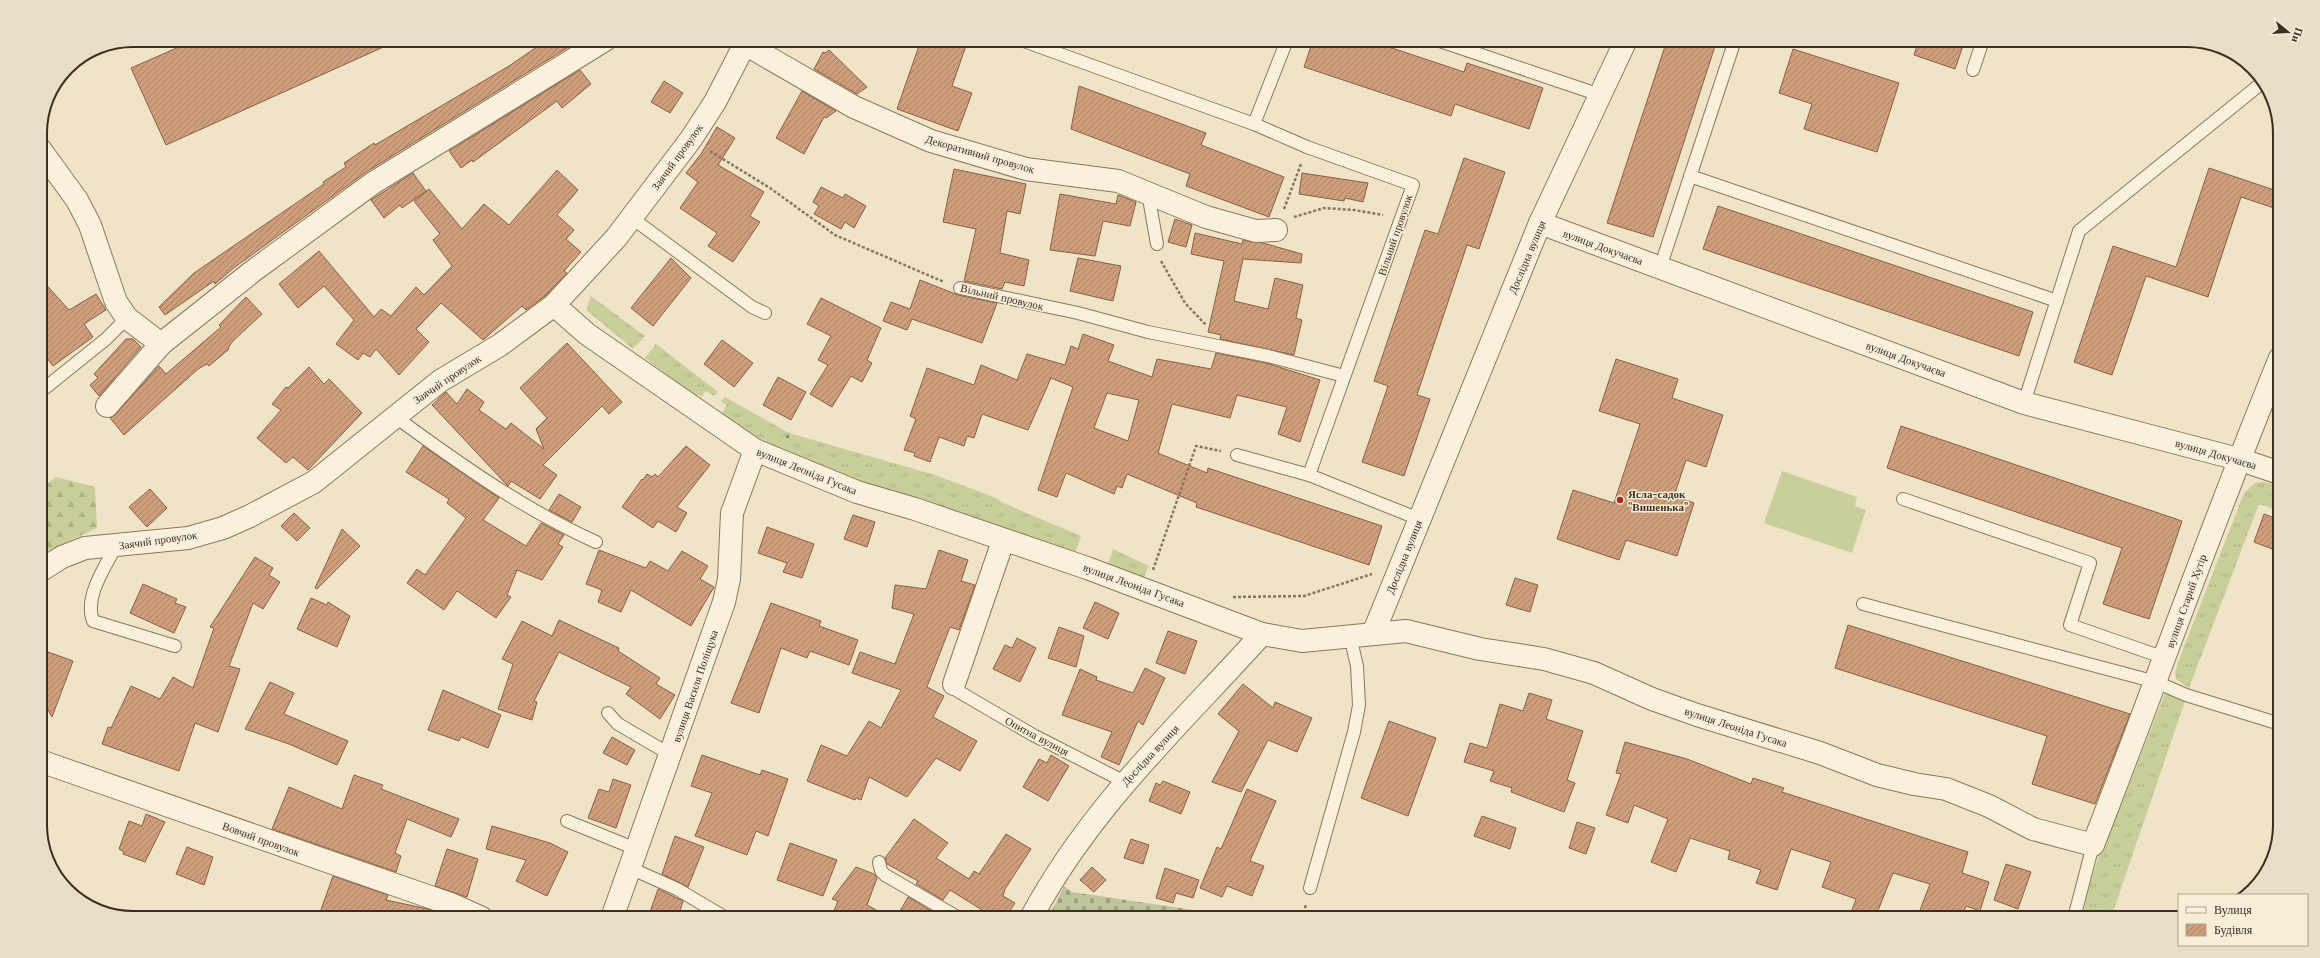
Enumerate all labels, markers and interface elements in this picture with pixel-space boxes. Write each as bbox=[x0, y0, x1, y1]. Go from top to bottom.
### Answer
north arrow bbox=[2268, 12, 2308, 52]
text: Пн bbox=[2288, 26, 2306, 45]
street label: Заячий провулок bbox=[648, 120, 706, 193]
street label: Декоративний провулок bbox=[924, 132, 1037, 176]
street label: Вільний провулок bbox=[1375, 192, 1416, 277]
street label: Дослідна вулиця bbox=[1505, 218, 1549, 296]
street label: вулиця Докучаєва bbox=[1561, 226, 1645, 268]
street label: Вільний провулок bbox=[959, 281, 1046, 314]
street label: вулиця Докучаєва bbox=[1864, 338, 1948, 380]
street label: Заячий провулок bbox=[410, 351, 484, 407]
street label: вулиця Докучаєва bbox=[2174, 436, 2258, 472]
street label: вулиця Леоніда Гусака bbox=[755, 444, 859, 498]
place label: Ясла-садок "Вишенька" bbox=[1628, 487, 1688, 514]
marker: Ясла-садок "Вишенька" bbox=[1615, 495, 1625, 505]
street label: Дослідна вулиця bbox=[1383, 518, 1425, 596]
street label: Заячий провулок bbox=[118, 527, 199, 552]
street label: вулиця Старий Хутір bbox=[2163, 552, 2210, 650]
street label: вулиця Леоніда Гусака bbox=[1081, 560, 1187, 610]
street label: вулиця Василя Поліщука bbox=[669, 628, 721, 744]
street label: вулиця Леоніда Гусака bbox=[1683, 704, 1789, 750]
street label: Опитна вулиця bbox=[1003, 713, 1071, 759]
street label: Дослідна вулиця bbox=[1118, 722, 1182, 788]
street label: Вовчий провулок bbox=[220, 819, 302, 860]
legend bbox=[2178, 894, 2308, 946]
text: Вулиця bbox=[2214, 902, 2252, 917]
text: Будівля bbox=[2214, 922, 2253, 937]

